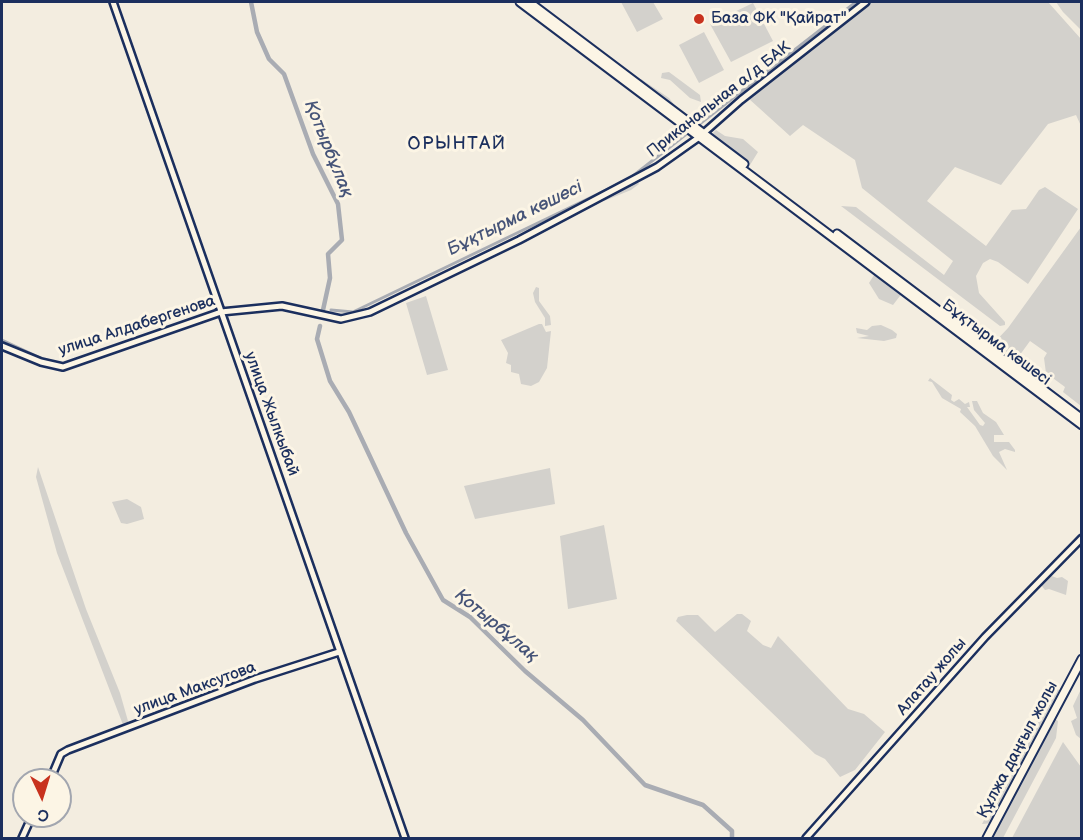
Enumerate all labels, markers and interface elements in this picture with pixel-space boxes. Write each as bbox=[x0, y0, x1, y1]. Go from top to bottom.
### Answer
place label: База ФК "Қайрат" bbox=[711, 9, 847, 29]
marker: База ФК "Қайрат" bbox=[692, 12, 706, 26]
street label: Приканальная а/д БАК bbox=[643, 38, 795, 162]
water label: Қотырбұлақ bbox=[299, 97, 357, 201]
district label: ОРЫНТАЙ bbox=[407, 133, 507, 155]
water label: Бұқтырма көшесі bbox=[444, 177, 586, 261]
street label: улица Алдабергенова bbox=[56, 292, 218, 360]
street label: Бұқтырма көшесі bbox=[938, 296, 1054, 390]
street label: улица Жылкыбай bbox=[240, 349, 302, 479]
water label: Қотырбұлақ bbox=[450, 585, 542, 667]
street label: Алатау жолы bbox=[893, 634, 971, 720]
street label: улица Максутова bbox=[131, 658, 259, 720]
street label: Құлжа даңғыл жолы bbox=[974, 678, 1062, 822]
north arrow bbox=[12, 768, 72, 828]
text: С bbox=[37, 805, 49, 824]

